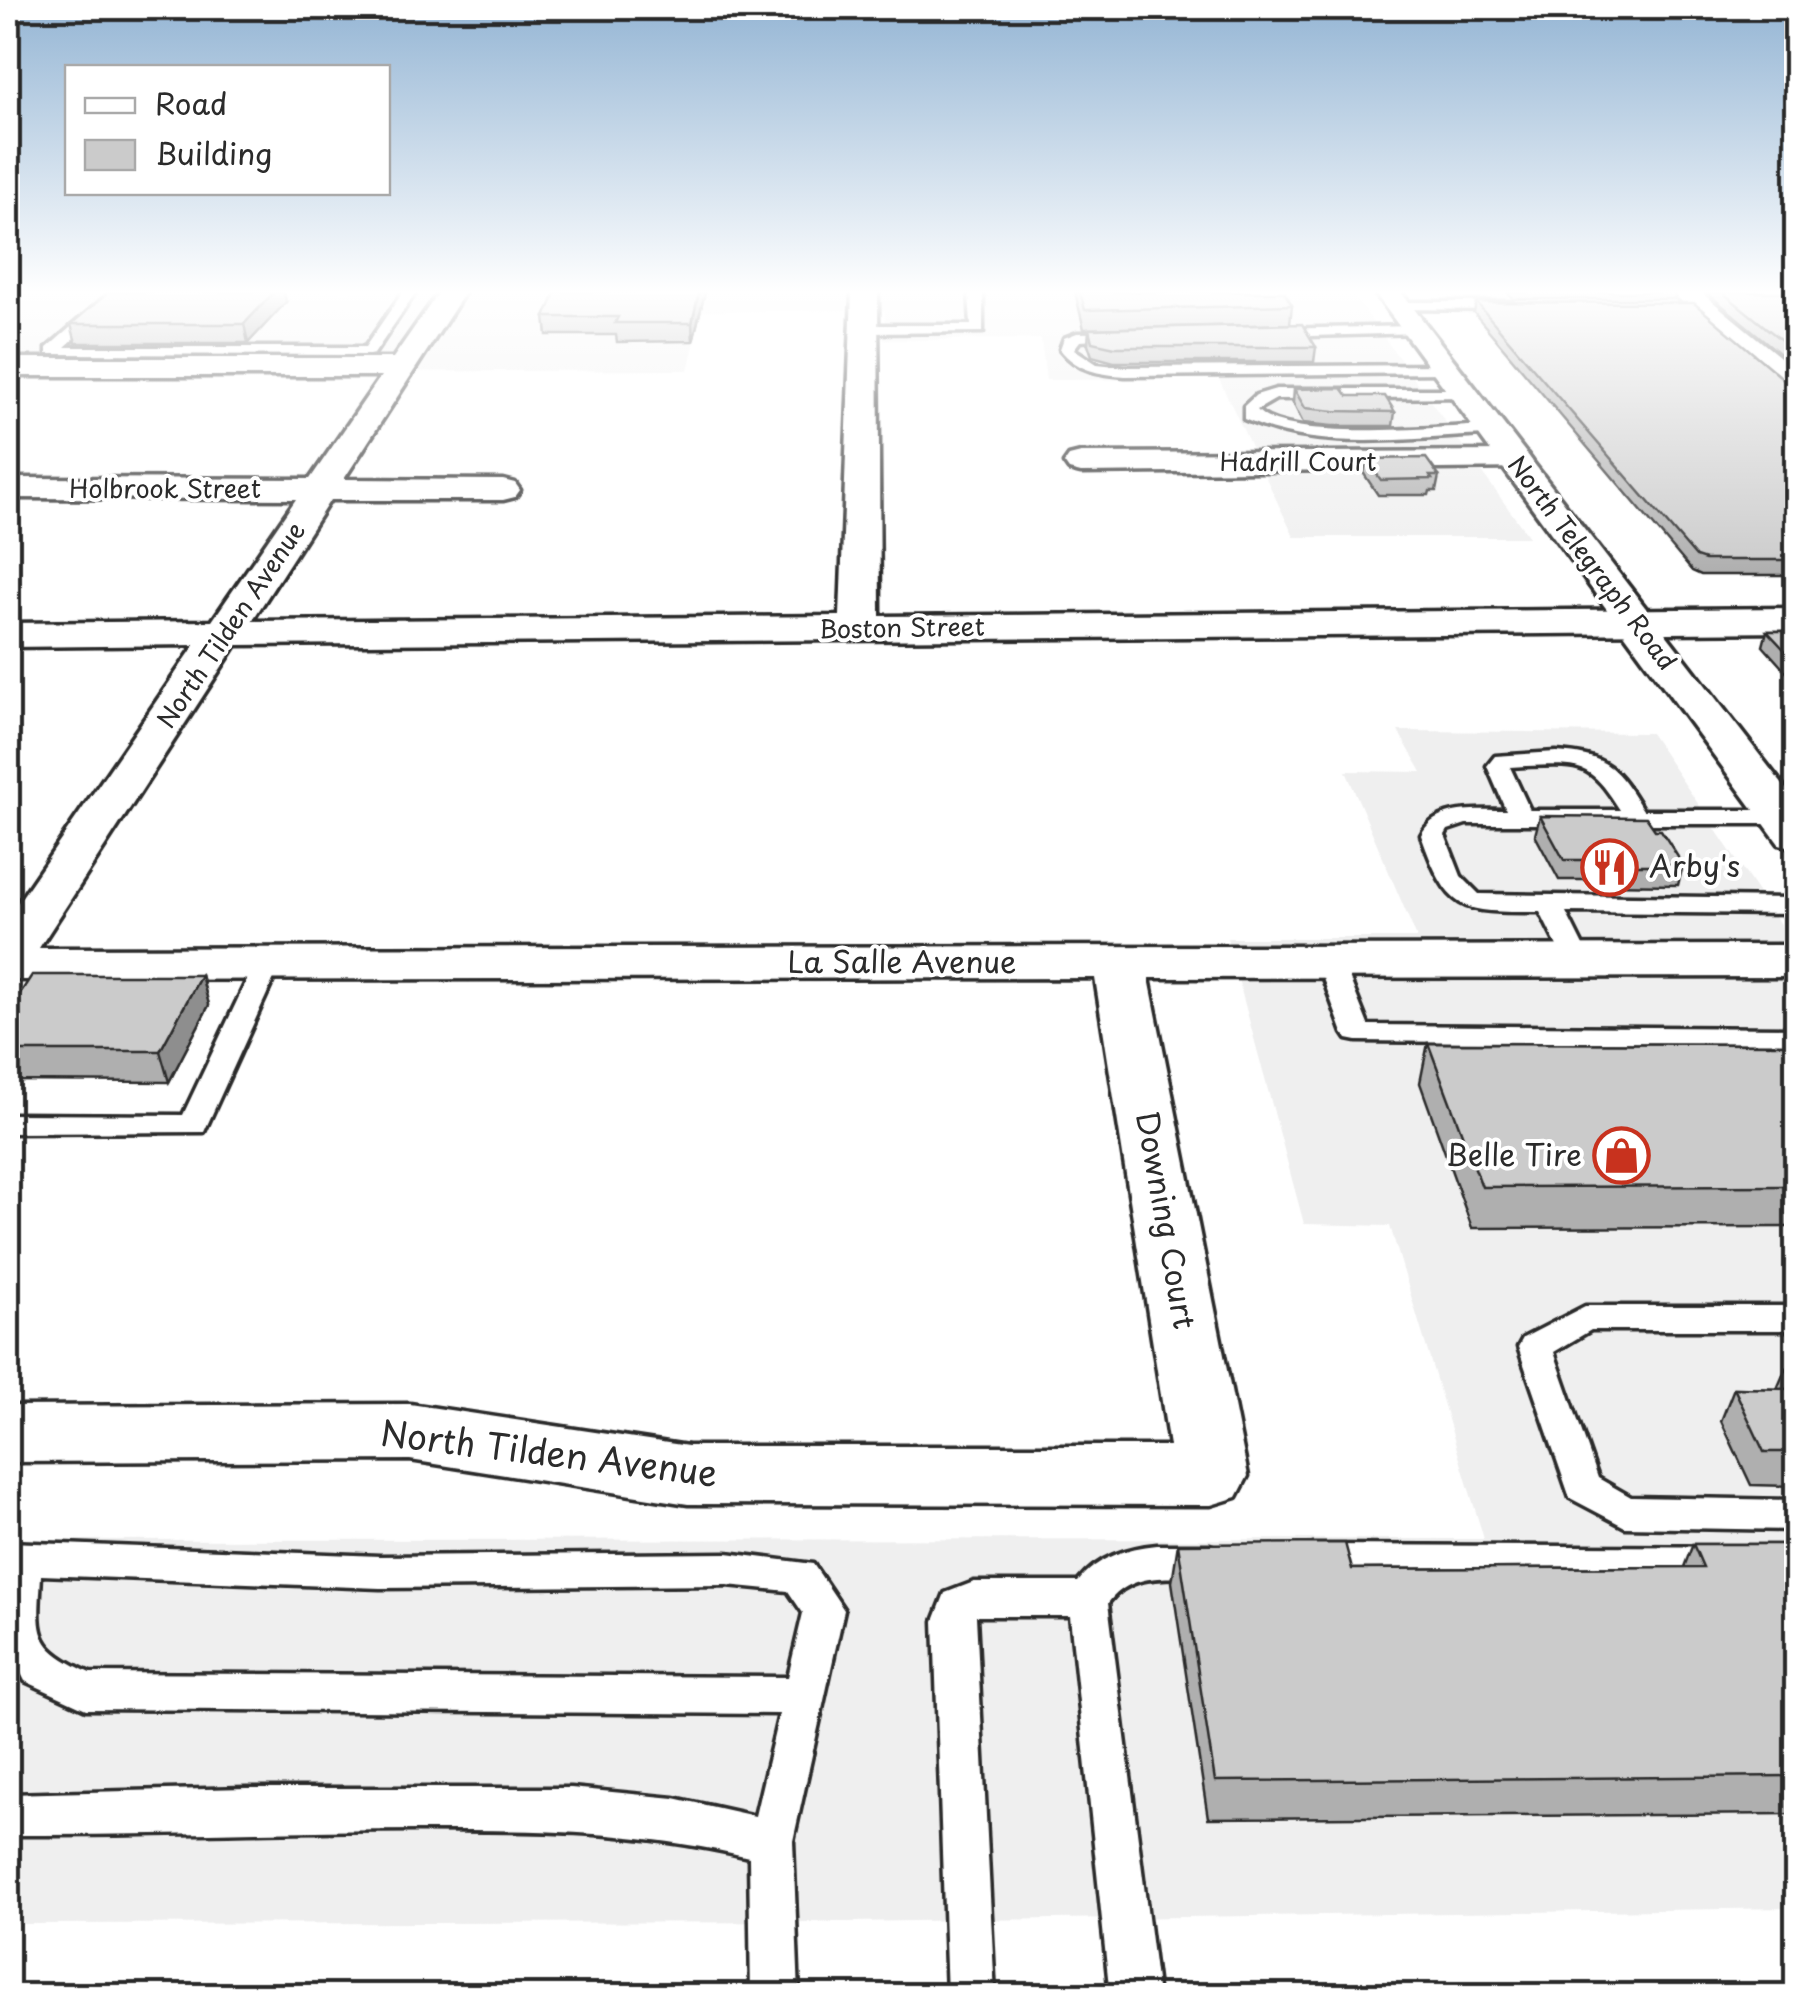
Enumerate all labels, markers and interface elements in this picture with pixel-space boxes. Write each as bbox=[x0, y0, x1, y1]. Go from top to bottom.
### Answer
legend bbox=[65, 65, 390, 195]
text: Road bbox=[155, 80, 228, 125]
text: Building bbox=[155, 130, 272, 175]
street label: Hadrill Court bbox=[1220, 442, 1376, 480]
street label: North Telegraph Road bbox=[1499, 447, 1686, 678]
street label: Holbrook Street bbox=[69, 469, 261, 507]
street label: North Tilden Avenue bbox=[147, 513, 314, 735]
street label: Boston Street bbox=[819, 607, 985, 647]
restaurant icon: Arby's bbox=[1580, 837, 1640, 897]
place label: Arby's bbox=[1649, 842, 1740, 887]
street label: La Salle Avenue bbox=[788, 938, 1016, 983]
street label: Downing Court bbox=[1126, 1107, 1209, 1332]
shop icon: Belle Tire bbox=[1591, 1126, 1651, 1186]
place label: Belle Tire bbox=[1446, 1131, 1582, 1176]
street label: North Tilden Avenue bbox=[378, 1405, 721, 1498]

